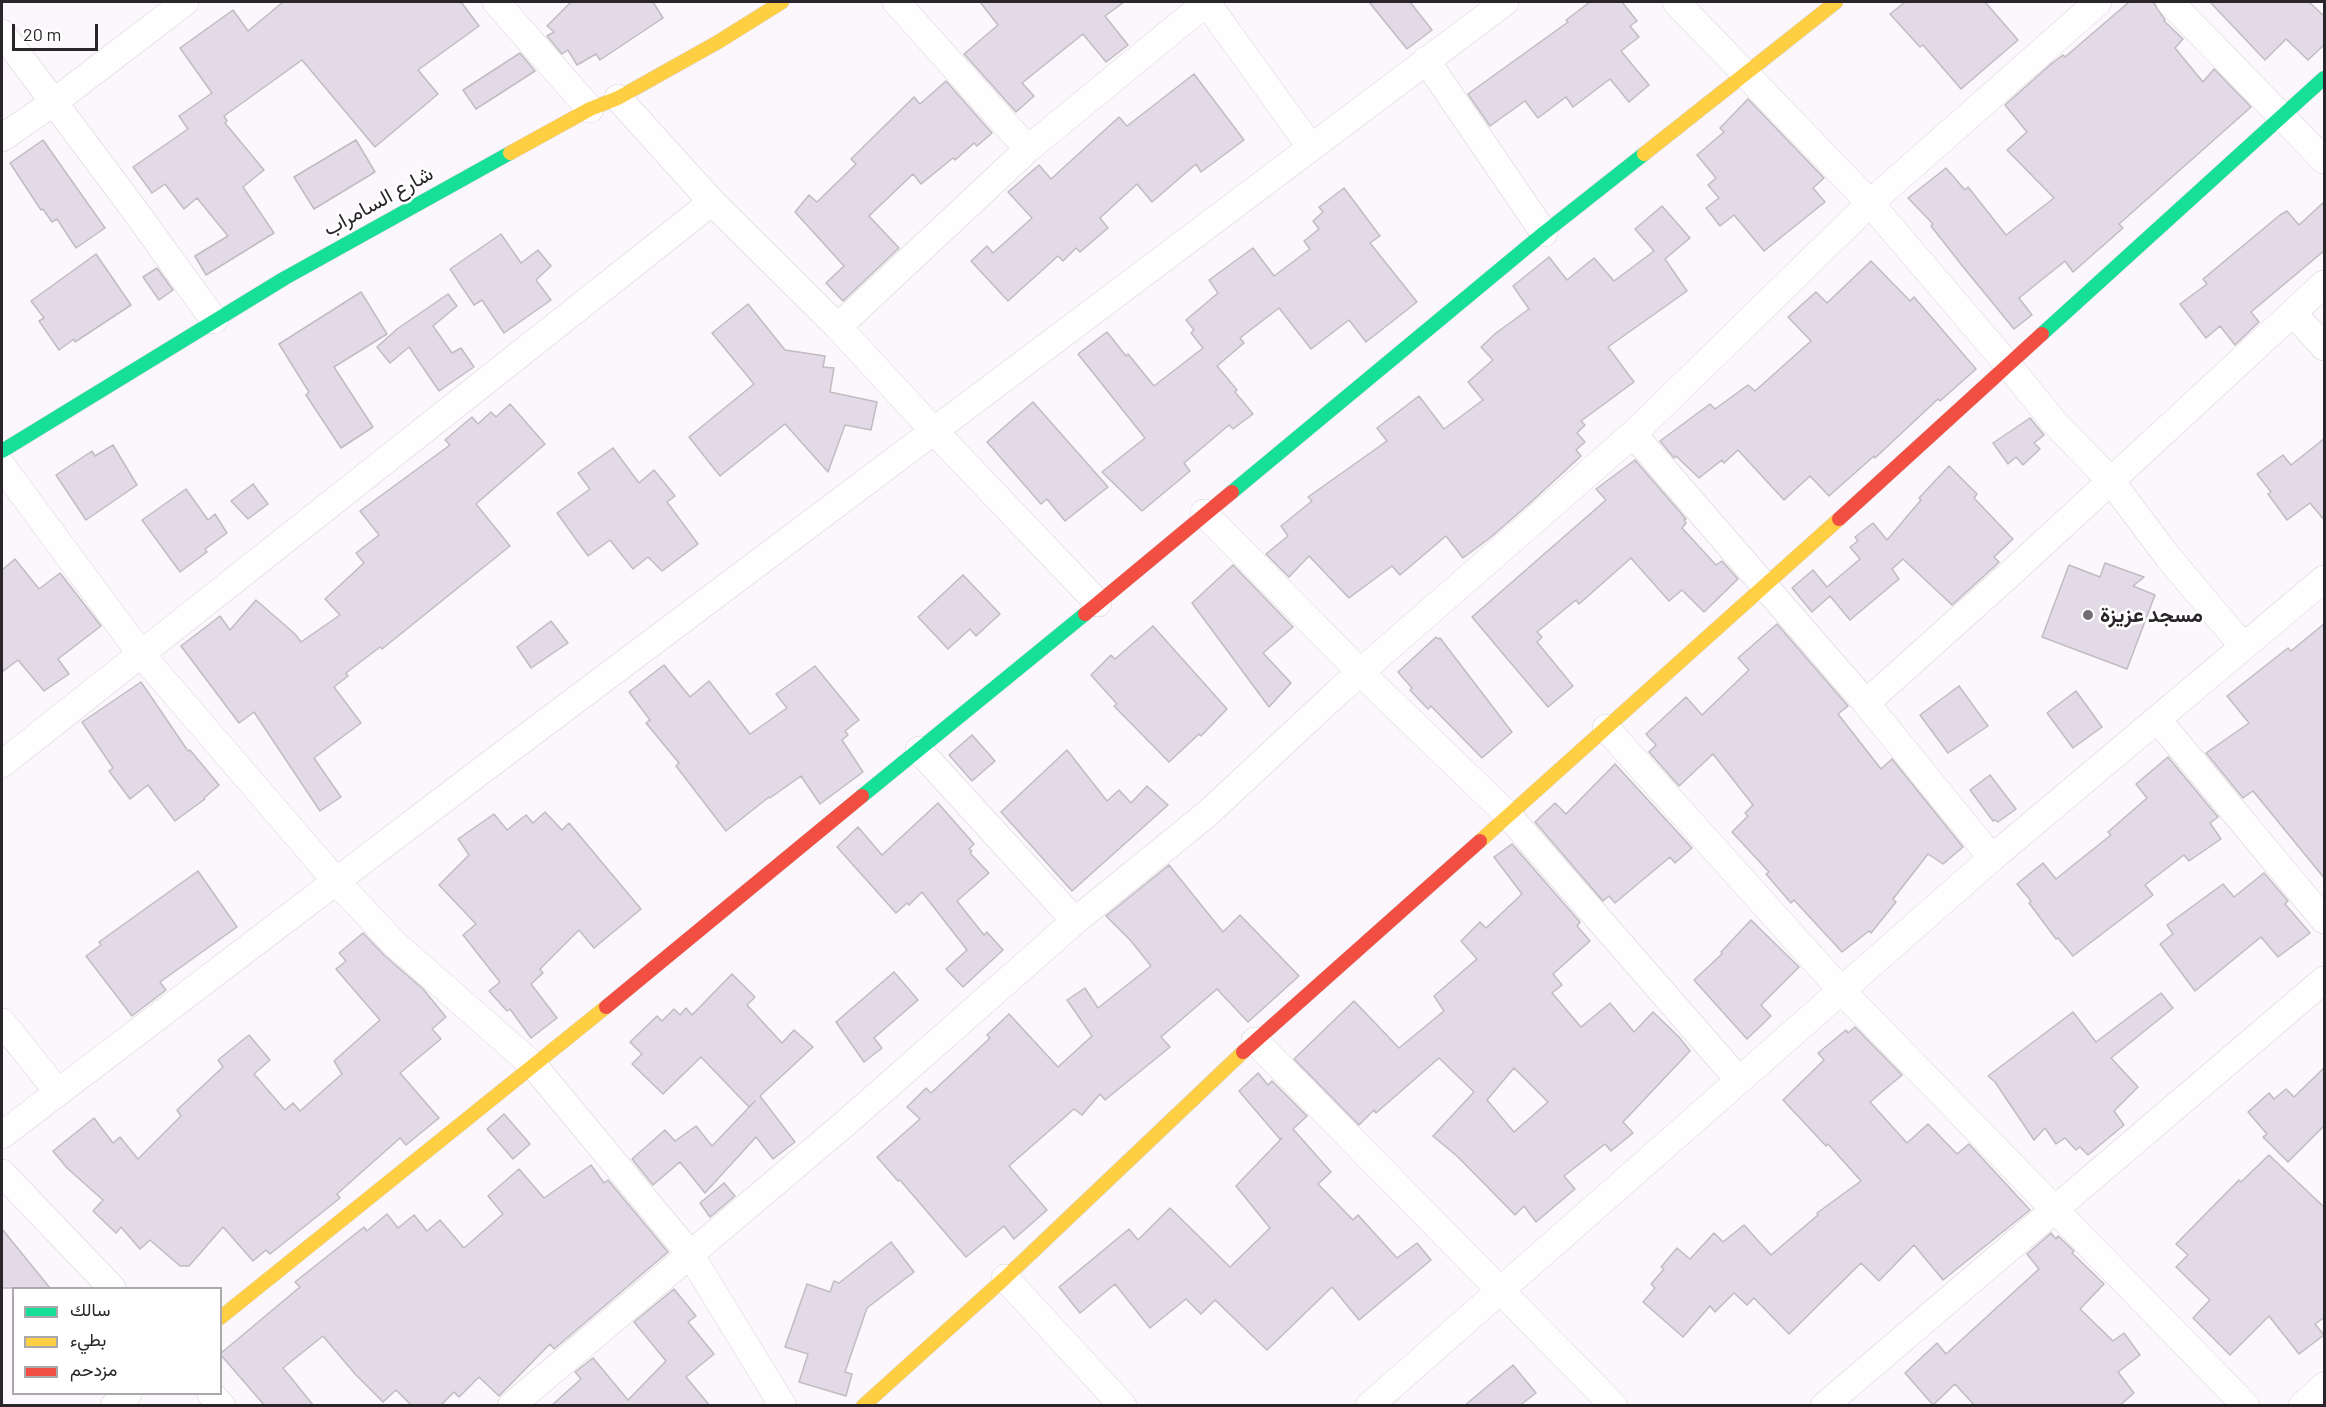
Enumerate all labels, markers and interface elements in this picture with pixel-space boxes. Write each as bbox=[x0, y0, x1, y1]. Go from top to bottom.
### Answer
scale bar bbox=[15, 12, 100, 50]
text: 20 m bbox=[23, 23, 61, 45]
street label: شارع السامراب bbox=[319, 160, 437, 242]
place label: مسجد عزيزة bbox=[2100, 602, 2203, 628]
marker: مسجد عزيزة bbox=[2081, 608, 2095, 622]
legend bbox=[12, 1287, 222, 1395]
text: سالك bbox=[70, 1298, 110, 1320]
text: بطيء bbox=[70, 1328, 106, 1350]
text: مزدحم bbox=[70, 1358, 117, 1380]

